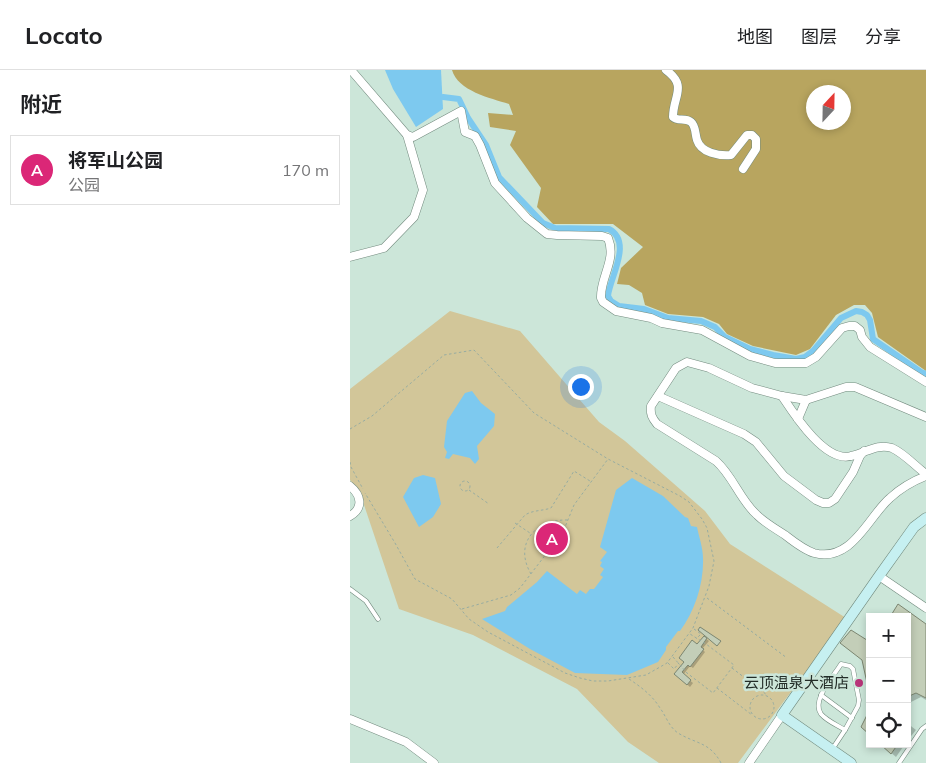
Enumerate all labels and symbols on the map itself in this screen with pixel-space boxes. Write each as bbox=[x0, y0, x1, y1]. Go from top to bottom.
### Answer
north arrow bbox=[806, 85, 851, 130]
your location bbox=[568, 374, 594, 400]
pin: A bbox=[536, 520, 568, 558]
place label: 云顶温泉大酒店 bbox=[744, 673, 849, 692]
marker: 云顶温泉大酒店 bbox=[853, 677, 865, 689]

